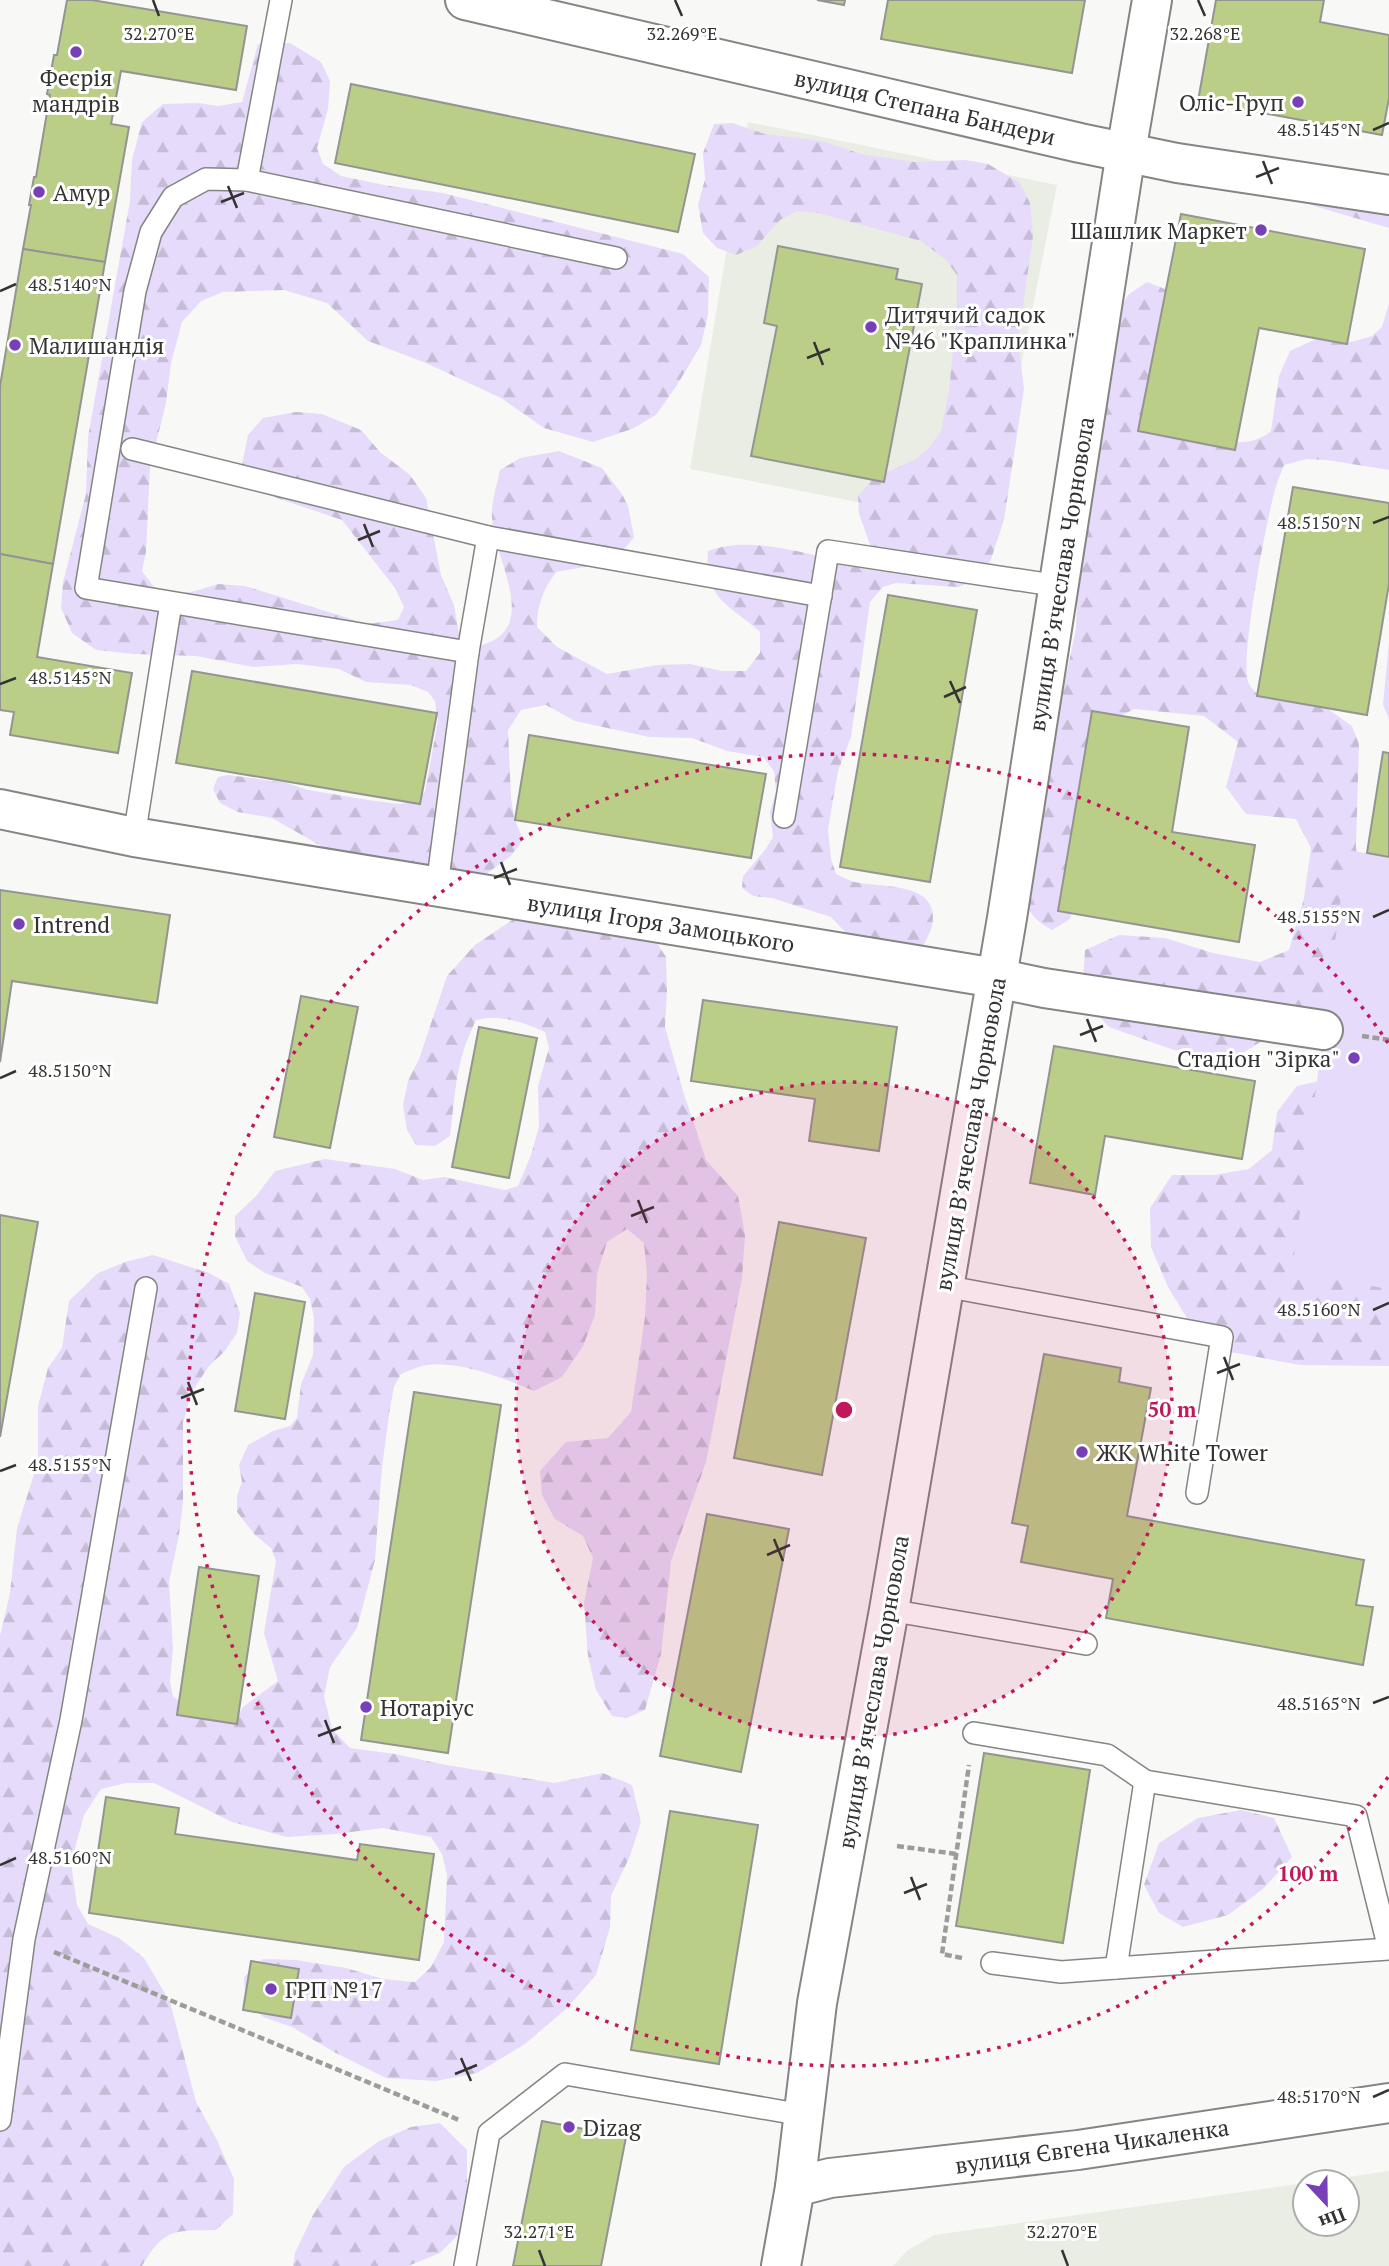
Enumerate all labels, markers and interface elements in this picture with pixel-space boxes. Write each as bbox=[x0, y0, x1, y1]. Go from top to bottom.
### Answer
text: 32.270°E bbox=[123, 21, 195, 45]
text: 32.269°E bbox=[646, 21, 718, 45]
text: 32.268°E bbox=[1169, 21, 1241, 45]
marker: Феєрія мандрів bbox=[68, 44, 84, 60]
place label: Феєрія мандрів bbox=[32, 62, 120, 119]
street label: вулиця Степана Бандери bbox=[791, 62, 1059, 152]
place label: Оліс-Груп bbox=[1179, 87, 1284, 118]
marker: Оліс-Груп bbox=[1290, 94, 1306, 110]
text: 48.5145°N bbox=[1277, 117, 1361, 141]
place label: Амур bbox=[53, 177, 110, 208]
marker: Амур bbox=[31, 184, 47, 200]
place label: Шашлик Маркет bbox=[1071, 215, 1247, 246]
marker: Шашлик Маркет bbox=[1253, 222, 1269, 238]
text: 48.5140°N bbox=[28, 272, 112, 296]
place label: Дитячий садок №46 "Краплинка" bbox=[885, 299, 1076, 356]
marker: Дитячий садок №46 "Краплинка" bbox=[863, 319, 879, 335]
place label: Малишандія bbox=[29, 330, 164, 361]
marker: Малишандія bbox=[7, 337, 23, 353]
street label: вулиця Вʼячеслава Чорновола bbox=[1021, 414, 1101, 734]
text: 48.5150°N bbox=[1277, 510, 1361, 534]
text: 48.5145°N bbox=[28, 665, 112, 689]
street label: вулиця Ігоря Замоцького bbox=[525, 887, 797, 959]
text: 48.5155°N bbox=[1277, 904, 1361, 928]
place label: Intrend bbox=[33, 909, 110, 940]
marker: Intrend bbox=[11, 916, 27, 932]
street label: вулиця Вʼячеслава Чорновола bbox=[927, 974, 1013, 1293]
place label: Стадіон "Зірка" bbox=[1177, 1043, 1340, 1074]
marker: Стадіон "Зірка" bbox=[1346, 1050, 1362, 1066]
text: 48.5150°N bbox=[28, 1058, 112, 1082]
text: 48.5160°N bbox=[1277, 1297, 1361, 1321]
text: 50 m bbox=[1148, 1395, 1197, 1423]
centre of rings bbox=[832, 1398, 856, 1422]
place label: ЖК White Tower bbox=[1096, 1437, 1268, 1468]
marker: ЖК White Tower bbox=[1074, 1444, 1090, 1460]
text: 48.5155°N bbox=[28, 1452, 112, 1476]
street label: вулиця Вʼячеслава Чорновола bbox=[830, 1532, 916, 1851]
text: 48.5165°N bbox=[1277, 1691, 1361, 1715]
place label: Нотаріус bbox=[380, 1692, 474, 1723]
marker: Нотаріус bbox=[358, 1699, 374, 1715]
text: 48.5160°N bbox=[28, 1845, 112, 1869]
text: 100 m bbox=[1278, 1859, 1339, 1887]
place label: ГРП №17 bbox=[285, 1974, 383, 2005]
marker: ГРП №17 bbox=[263, 1981, 279, 1997]
text: 48.5170°N bbox=[1277, 2084, 1361, 2108]
street label: вулиця Євгена Чикаленка bbox=[953, 2111, 1231, 2181]
place label: Dizag bbox=[583, 2112, 642, 2143]
marker: Dizag bbox=[561, 2119, 577, 2135]
north arrow bbox=[1291, 2168, 1361, 2238]
text: Пн bbox=[1315, 2203, 1350, 2236]
text: 32.271°E bbox=[503, 2219, 575, 2243]
text: 32.270°E bbox=[1026, 2219, 1098, 2243]

